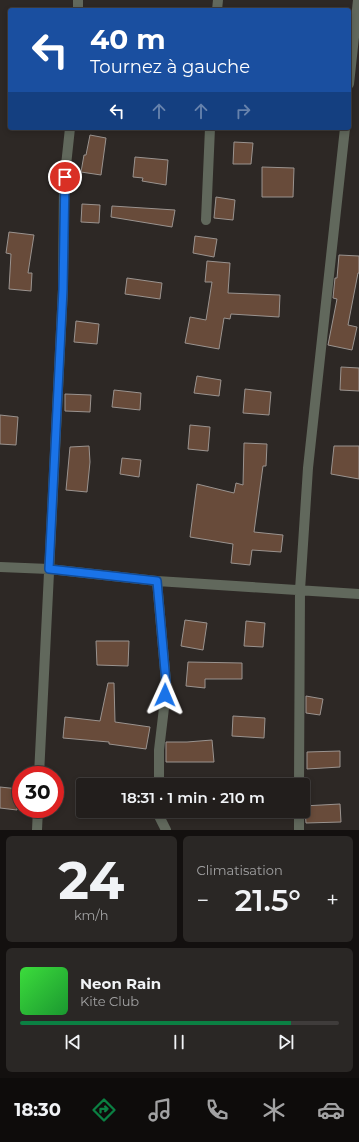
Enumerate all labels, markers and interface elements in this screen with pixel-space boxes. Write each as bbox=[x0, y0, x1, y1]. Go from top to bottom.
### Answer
text: 40 m bbox=[90, 22, 166, 56]
icon: left bbox=[24, 24, 76, 76]
text: Tournez à gauche bbox=[90, 56, 250, 78]
icon: left bbox=[106, 100, 128, 122]
icon: ahead bbox=[148, 100, 170, 122]
icon: ahead bbox=[190, 100, 212, 122]
icon: right bbox=[232, 100, 254, 122]
pin bbox=[48, 160, 82, 194]
icon: arrive bbox=[54, 166, 76, 188]
position arrow bbox=[144, 674, 186, 716]
speed limit sign: 30 bbox=[12, 766, 64, 818]
text: 18:31 · 1 min · 210 m bbox=[121, 788, 265, 807]
text: 24 bbox=[58, 849, 124, 912]
text: Climatisation bbox=[197, 862, 283, 878]
text: 21.5° bbox=[235, 882, 301, 919]
text: − bbox=[197, 887, 209, 914]
text: + bbox=[326, 887, 339, 914]
text: km/h bbox=[74, 907, 109, 923]
text: Neon Rain bbox=[80, 974, 161, 993]
text: Kite Club bbox=[80, 993, 139, 1009]
icon: previous bbox=[62, 1031, 84, 1053]
icon: pause bbox=[168, 1031, 190, 1053]
icon: next bbox=[275, 1031, 297, 1053]
icon: directions bbox=[90, 1096, 118, 1124]
icon: music bbox=[146, 1096, 174, 1124]
icon: phone bbox=[203, 1096, 231, 1124]
icon: climate bbox=[260, 1096, 288, 1124]
icon: car bbox=[317, 1096, 345, 1124]
text: 18:30 bbox=[14, 1099, 61, 1121]

